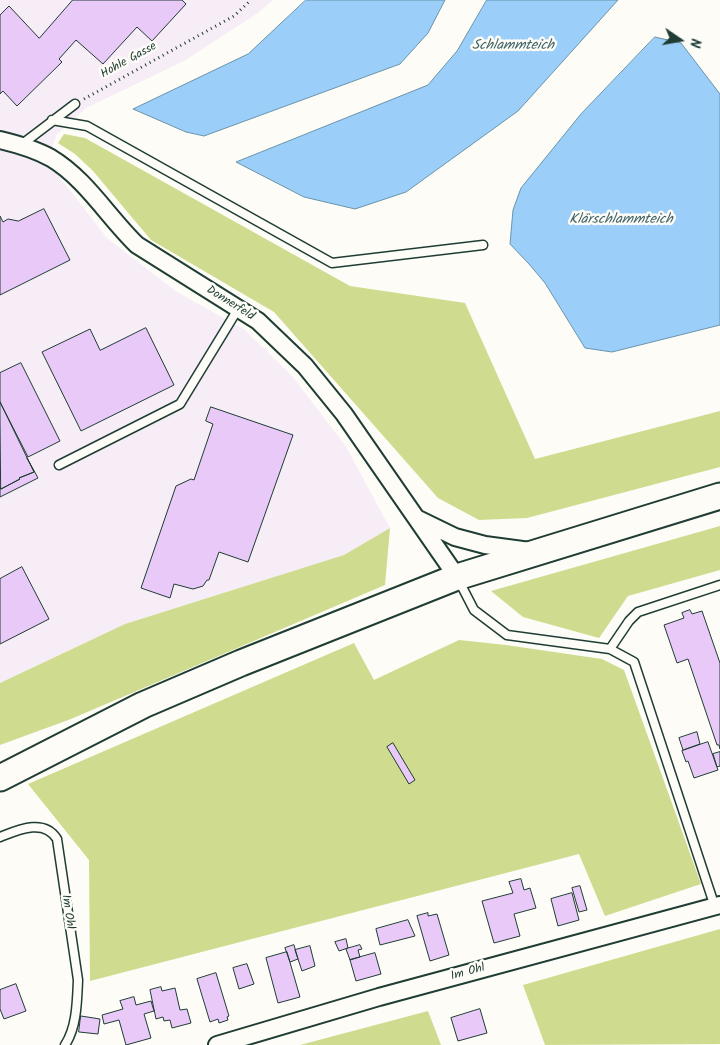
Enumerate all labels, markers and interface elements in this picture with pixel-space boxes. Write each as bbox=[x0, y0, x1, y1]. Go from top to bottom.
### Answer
north arrow bbox=[655, 15, 705, 65]
text: N bbox=[683, 37, 706, 50]
water label: Schlammteich bbox=[472, 39, 554, 55]
street label: Hohle Gasse bbox=[99, 40, 159, 82]
water label: Klärschlammteich bbox=[569, 213, 673, 229]
street label: Donnerfeld bbox=[203, 284, 257, 324]
street label: Im Ohl bbox=[57, 894, 77, 930]
street label: Im Ohl bbox=[449, 962, 487, 984]

